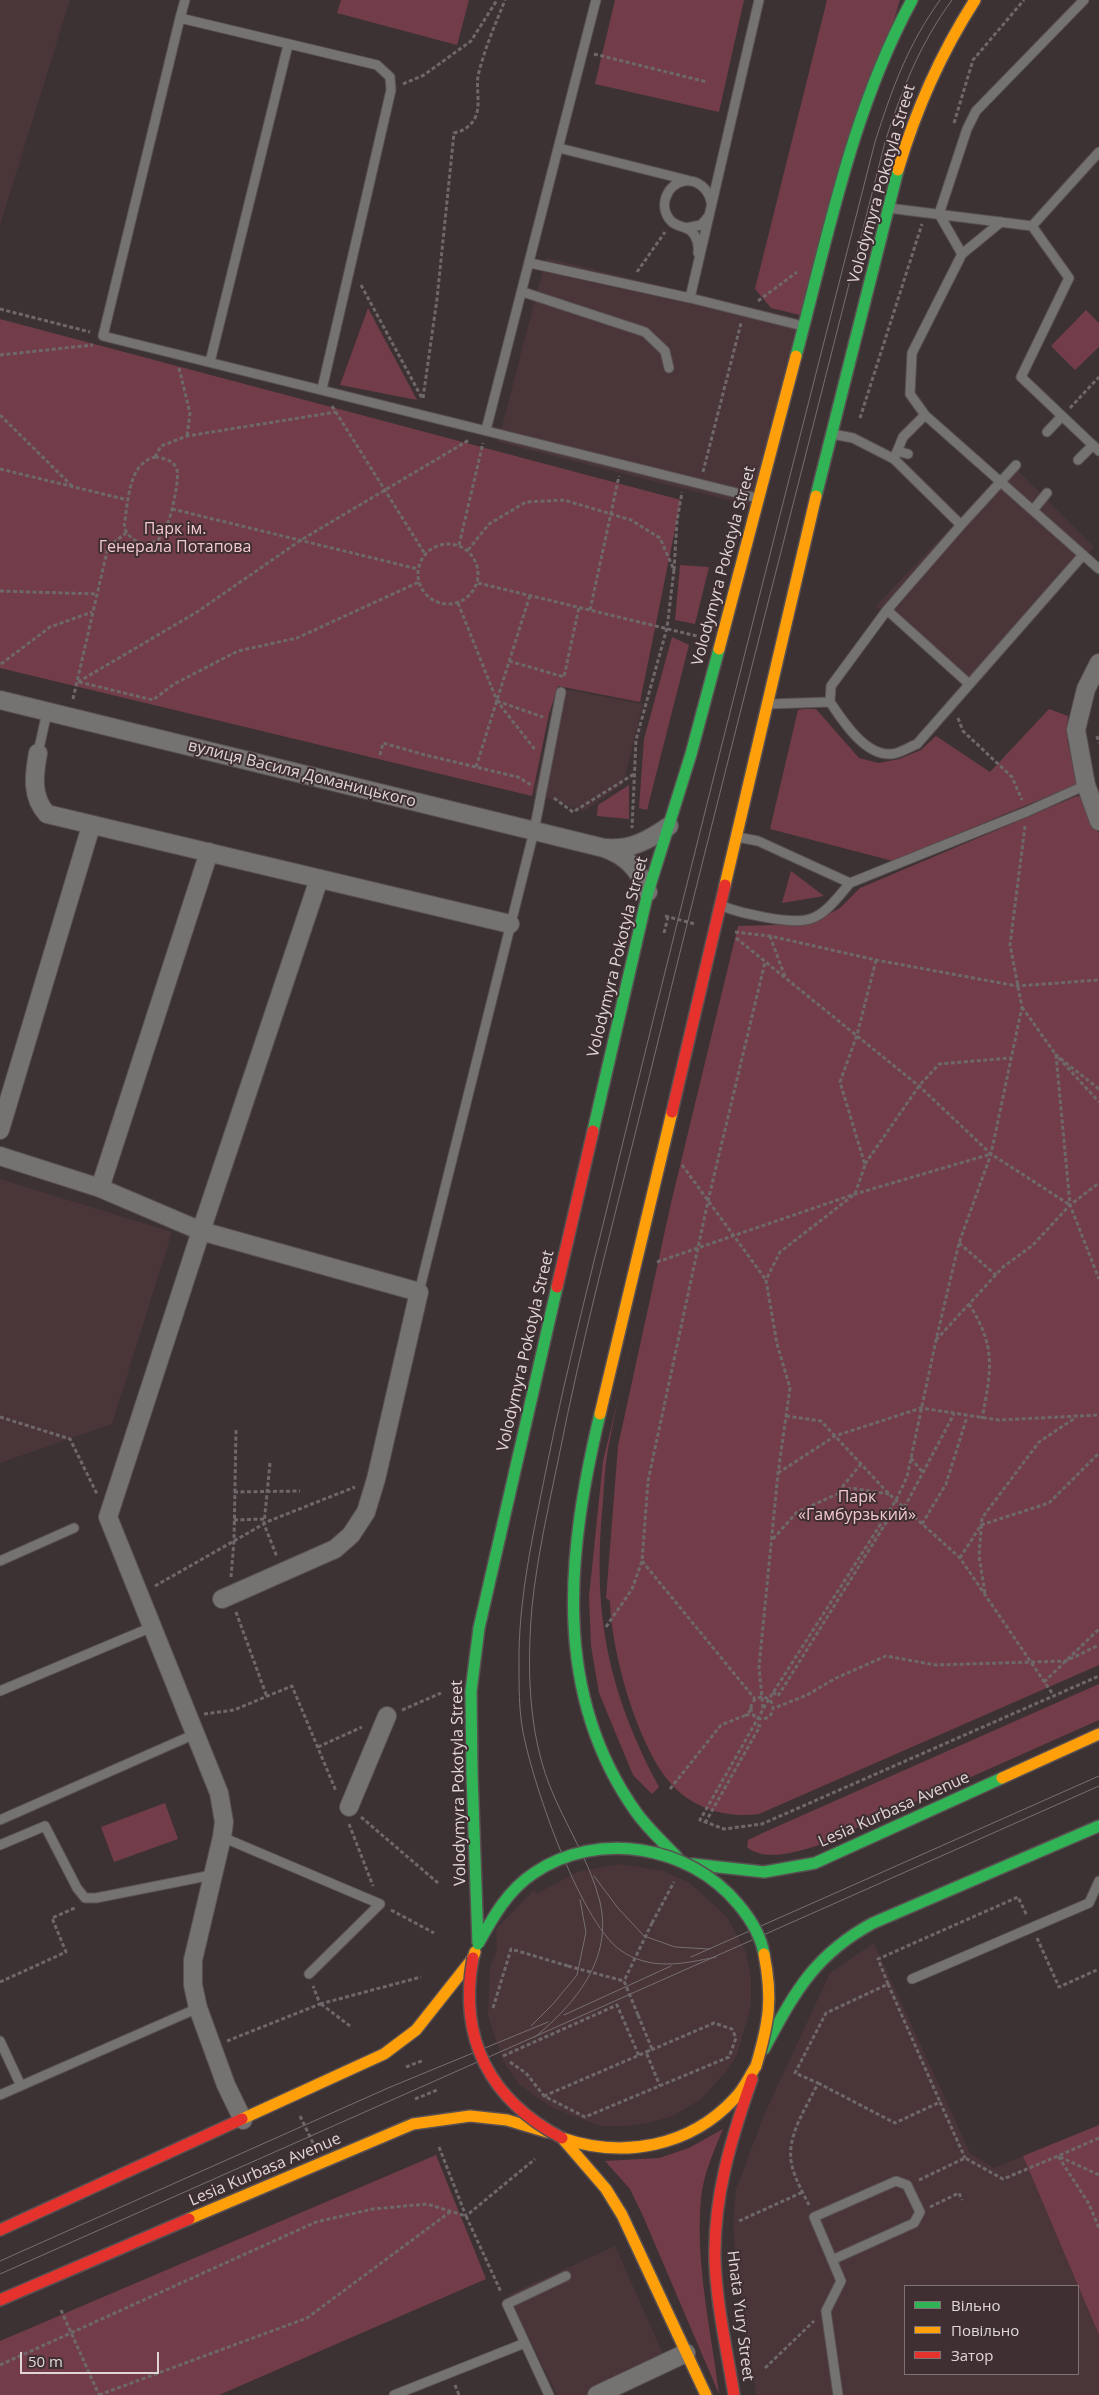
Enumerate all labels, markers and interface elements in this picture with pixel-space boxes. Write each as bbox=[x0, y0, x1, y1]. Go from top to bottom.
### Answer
street label: Volodymyra Pokotyla Street bbox=[844, 82, 920, 286]
street label: Volodymyra Pokotyla Street bbox=[688, 464, 760, 668]
park label: Парк ім. Генерала Потапова bbox=[99, 519, 251, 557]
street label: вулиця Василя Доманицького bbox=[186, 736, 418, 812]
street label: Volodymyra Pokotyla Street bbox=[584, 855, 652, 1059]
street label: Volodymyra Pokotyla Street bbox=[493, 1249, 559, 1453]
park label: Парк «Гамбурзький» bbox=[798, 1487, 916, 1525]
street label: Volodymyra Pokotyla Street bbox=[448, 1680, 470, 1886]
street label: Lesia Kurbasa Avenue bbox=[816, 1768, 972, 1852]
street label: Lesia Kurbasa Avenue bbox=[186, 2129, 344, 2211]
street label: Hnata Yury Street bbox=[722, 2250, 758, 2382]
legend bbox=[904, 2285, 1079, 2375]
text: Вільно bbox=[951, 2295, 1000, 2315]
text: Повільно bbox=[951, 2320, 1019, 2340]
scale bar bbox=[22, 2342, 161, 2374]
text: Затор bbox=[951, 2345, 993, 2365]
text: 50 m bbox=[28, 2351, 63, 2371]

